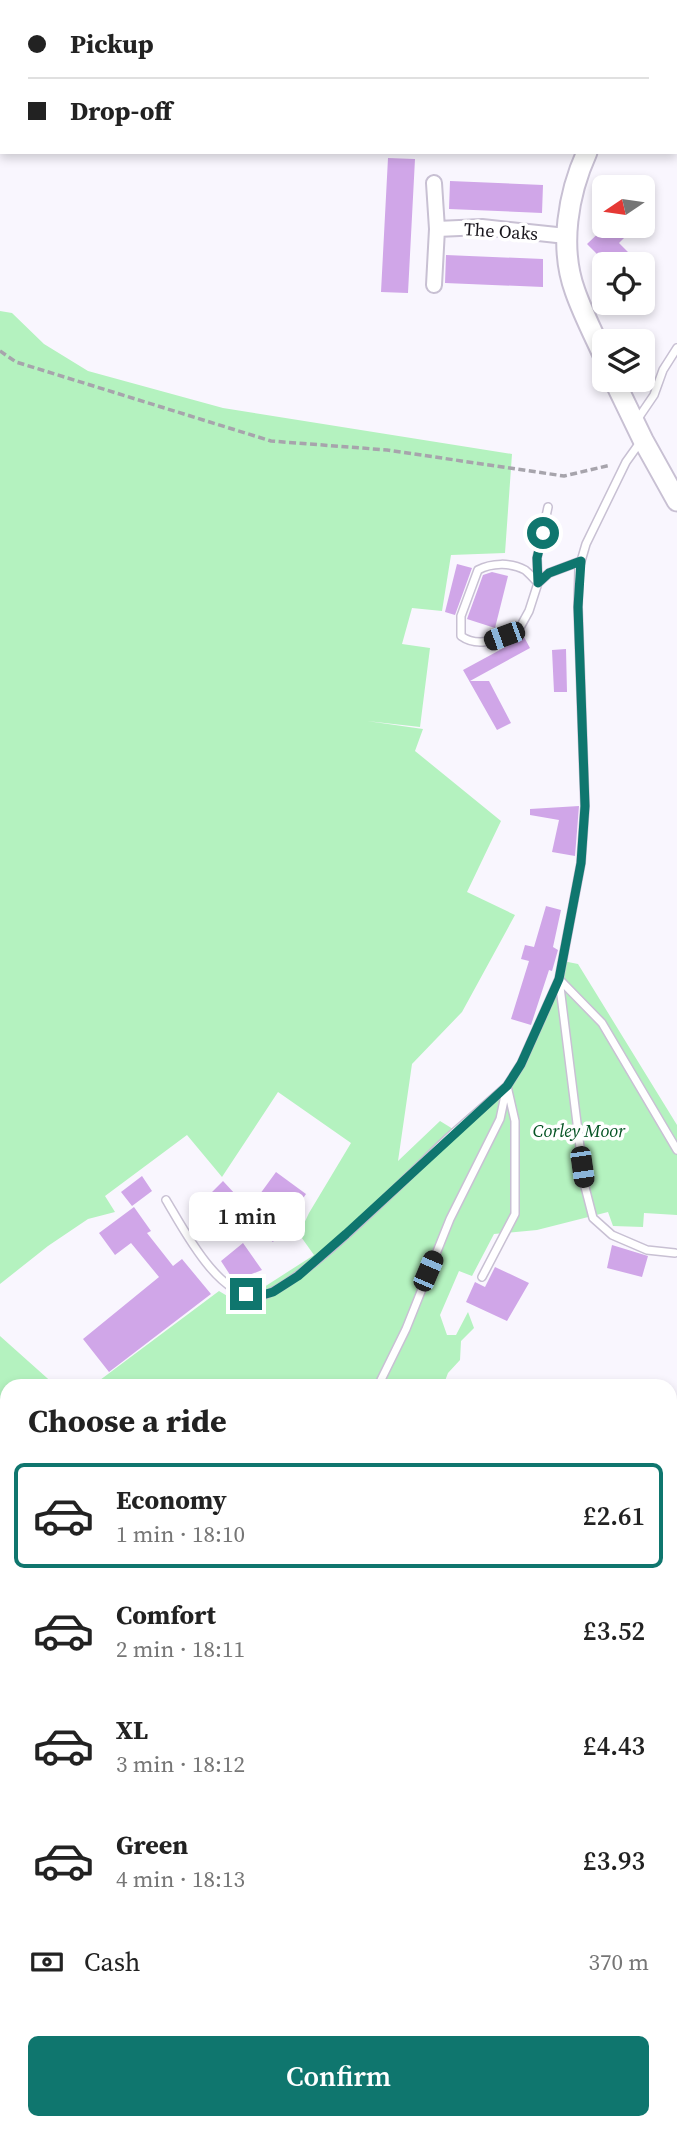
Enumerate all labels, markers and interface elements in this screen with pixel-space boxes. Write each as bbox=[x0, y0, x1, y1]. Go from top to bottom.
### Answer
text: Pickup bbox=[70, 26, 154, 62]
text: Drop-off bbox=[70, 93, 172, 129]
north arrow bbox=[592, 175, 654, 238]
map controls bbox=[592, 175, 655, 392]
street label: The Oaks bbox=[463, 216, 539, 246]
button: locate bbox=[592, 252, 655, 315]
button: layers bbox=[592, 329, 655, 392]
route start bbox=[527, 517, 559, 549]
car bbox=[481, 619, 528, 653]
park label: Corley Moor bbox=[533, 1118, 626, 1143]
car bbox=[569, 1145, 596, 1189]
callout: 1 min bbox=[188, 1192, 304, 1242]
text: 1 min bbox=[217, 1200, 277, 1232]
car bbox=[411, 1248, 446, 1294]
route end bbox=[230, 1278, 262, 1310]
text: Choose a ride bbox=[28, 1399, 227, 1443]
text: Economy bbox=[116, 1482, 227, 1518]
icon: car bbox=[32, 1484, 95, 1547]
text: £2.61 bbox=[583, 1498, 645, 1534]
text: 1 min · 18:10 bbox=[116, 1518, 245, 1550]
text: Comfort bbox=[116, 1597, 216, 1633]
icon: car bbox=[32, 1599, 95, 1662]
text: £3.52 bbox=[583, 1613, 645, 1649]
text: 2 min · 18:11 bbox=[116, 1633, 245, 1665]
text: XL bbox=[116, 1712, 148, 1748]
icon: car bbox=[32, 1714, 95, 1777]
text: £4.43 bbox=[583, 1728, 645, 1764]
text: 3 min · 18:12 bbox=[116, 1748, 245, 1780]
text: Green bbox=[116, 1827, 188, 1863]
icon: car bbox=[32, 1829, 95, 1892]
text: £3.93 bbox=[583, 1843, 645, 1879]
text: 4 min · 18:13 bbox=[116, 1863, 245, 1895]
icon: cash bbox=[28, 1943, 66, 1981]
text: Cash bbox=[84, 1944, 140, 1980]
text: 370 m bbox=[588, 1946, 649, 1978]
button: Confirm bbox=[28, 2036, 649, 2116]

